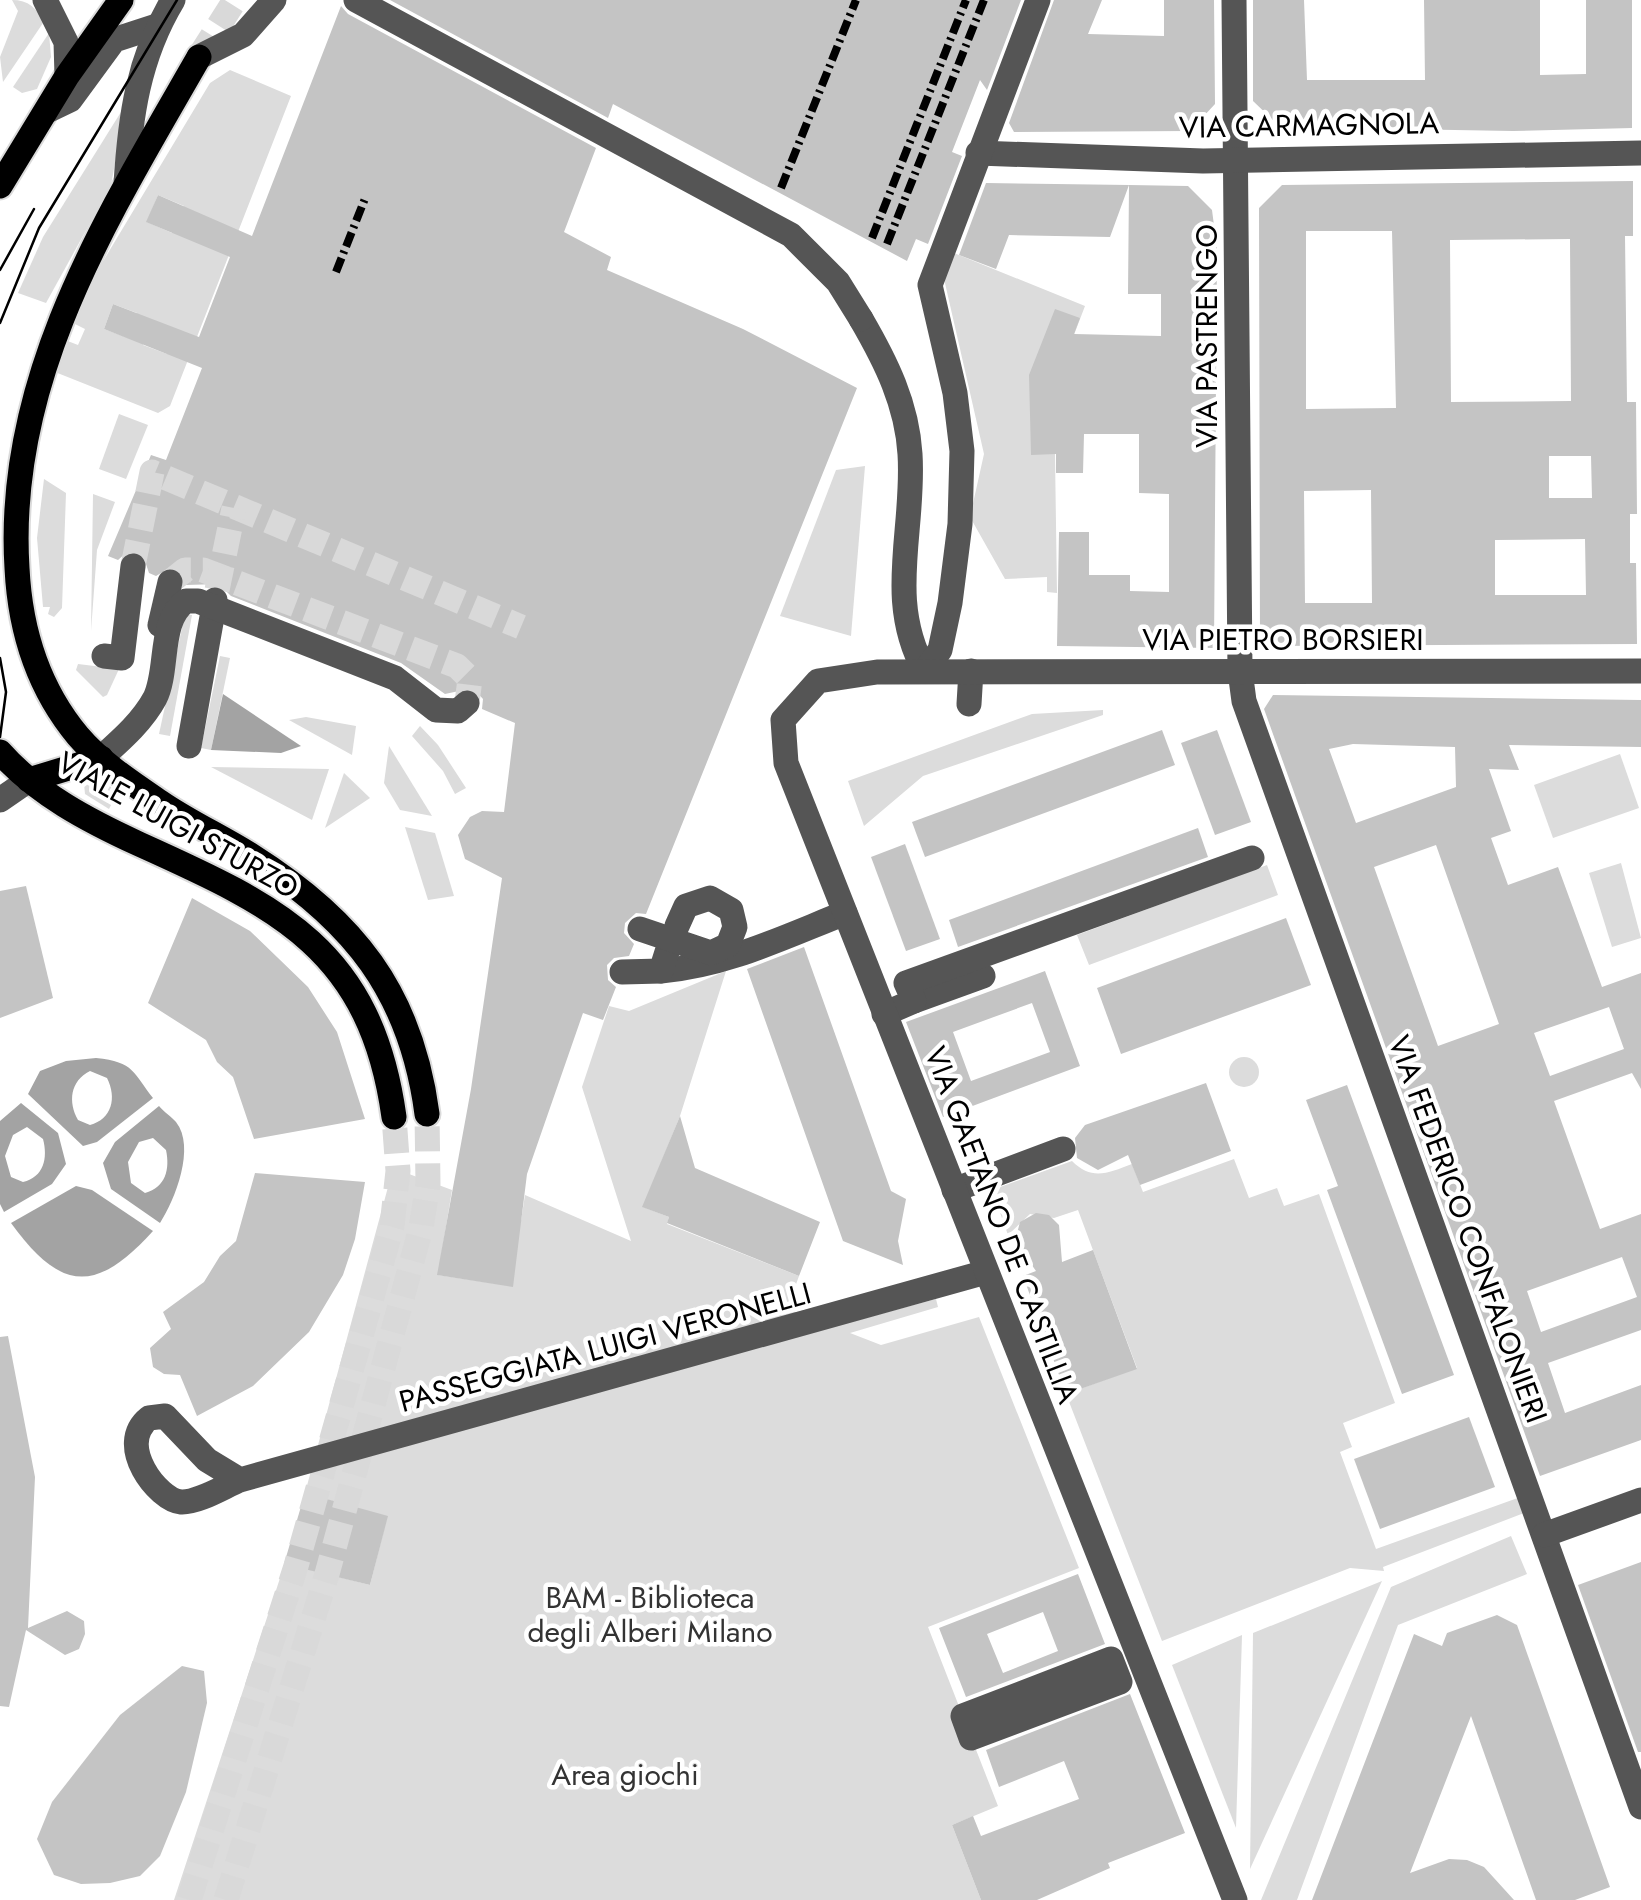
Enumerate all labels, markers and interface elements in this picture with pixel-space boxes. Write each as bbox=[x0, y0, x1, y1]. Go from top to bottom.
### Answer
street label: VIA CARMAGNOLA bbox=[1179, 101, 1440, 149]
street label: VIA PASTRENGO bbox=[1185, 224, 1228, 448]
street label: VIA PIETRO BORSIERI bbox=[1142, 618, 1424, 661]
street label: VIALE LUIGI STURZO bbox=[50, 741, 306, 909]
street label: VIA FEDERICO CONFALONIERI bbox=[1378, 1029, 1558, 1429]
street label: VIA GAETANO DE CASTILLIA bbox=[914, 1040, 1090, 1410]
street label: PASSEGGIATA LUIGI VERONELLI bbox=[394, 1271, 816, 1423]
park label: BAM - Biblioteca degli Alberi Milano bbox=[527, 1576, 773, 1653]
park label: Area giochi bbox=[551, 1753, 699, 1796]

